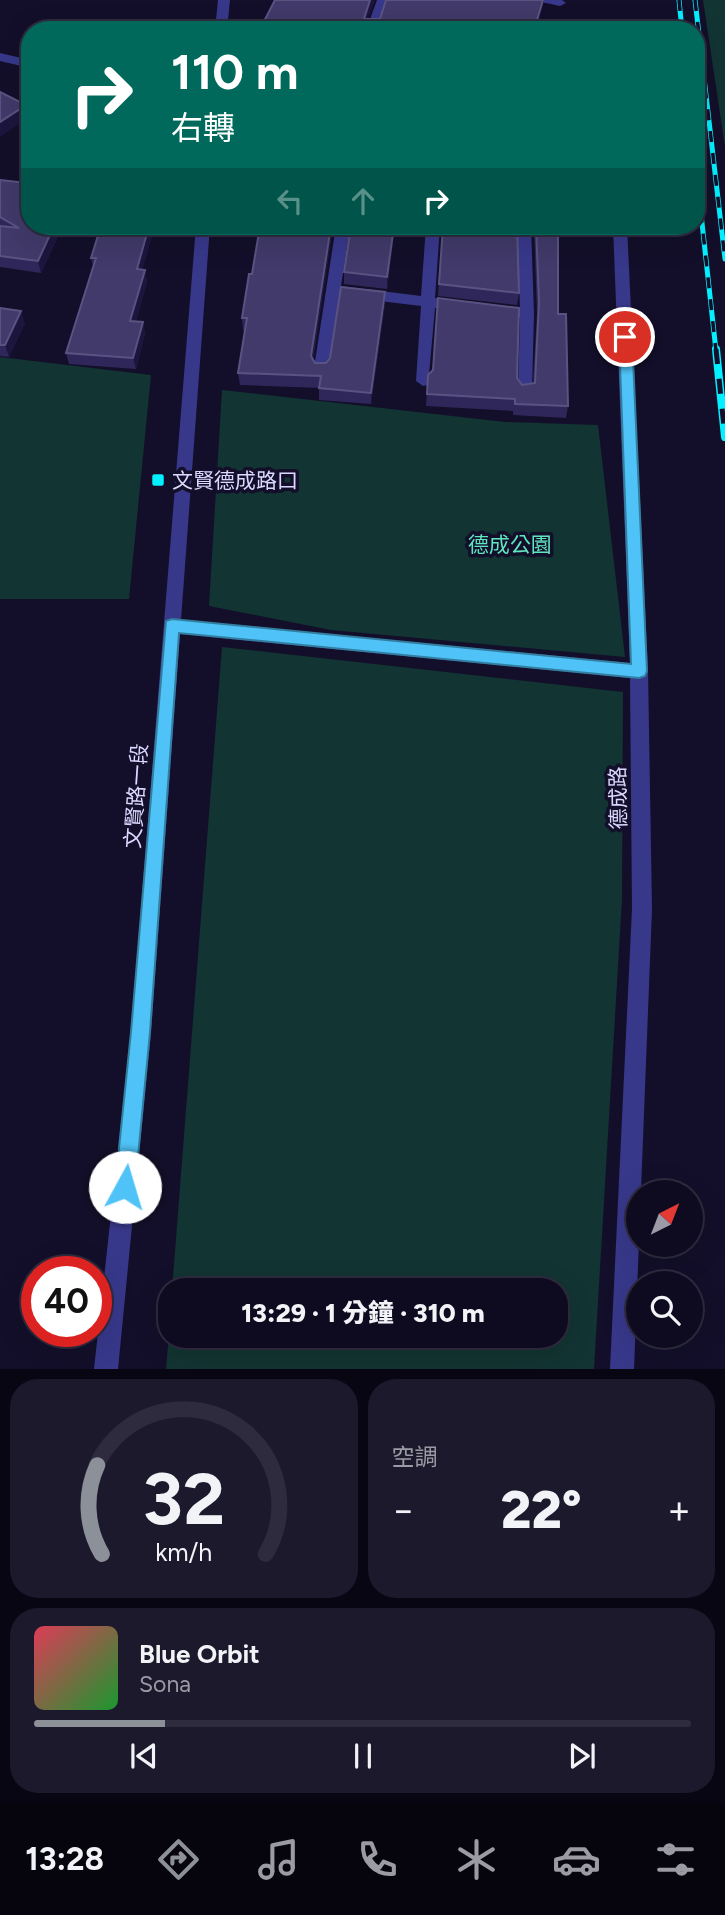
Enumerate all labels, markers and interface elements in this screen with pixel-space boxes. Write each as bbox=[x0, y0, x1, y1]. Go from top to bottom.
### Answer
text: 110 m bbox=[171, 42, 299, 101]
icon: right bbox=[56, 49, 147, 140]
text: 右轉 bbox=[171, 109, 235, 147]
icon: left bbox=[271, 182, 309, 220]
icon: ahead bbox=[344, 182, 382, 220]
icon: right bbox=[417, 182, 455, 220]
pin bbox=[595, 307, 655, 367]
icon: arrive bbox=[606, 318, 644, 356]
place label: 文賢德成路口 bbox=[172, 468, 298, 493]
marker: 文賢德成路口 bbox=[150, 472, 166, 488]
park label: 德成公園 bbox=[468, 532, 552, 557]
street label: 文賢路一段 bbox=[120, 743, 152, 849]
street label: 德成路 bbox=[605, 766, 631, 830]
position arrow bbox=[88, 1150, 162, 1224]
north arrow bbox=[626, 1180, 704, 1256]
map controls bbox=[626, 1180, 703, 1348]
speed limit sign: 40 bbox=[21, 1256, 112, 1347]
button: search bbox=[626, 1271, 703, 1348]
text: 13:29 · 1 分鐘 · 310 m bbox=[241, 1297, 485, 1329]
text: 空調 bbox=[392, 1443, 438, 1471]
text: 32 bbox=[142, 1456, 225, 1543]
text: 22° bbox=[501, 1479, 582, 1541]
text: − bbox=[392, 1487, 415, 1533]
text: + bbox=[667, 1487, 691, 1533]
text: km/h bbox=[155, 1537, 212, 1567]
text: Blue Orbit bbox=[139, 1638, 260, 1670]
text: Sona bbox=[139, 1670, 191, 1698]
icon: previous bbox=[125, 1737, 163, 1775]
icon: pause bbox=[344, 1737, 382, 1775]
icon: next bbox=[563, 1737, 601, 1775]
icon: directions bbox=[154, 1835, 203, 1884]
icon: music bbox=[254, 1835, 303, 1884]
icon: phone bbox=[353, 1835, 402, 1884]
icon: climate bbox=[452, 1835, 501, 1884]
icon: car bbox=[552, 1835, 601, 1884]
icon: filters bbox=[651, 1835, 700, 1884]
text: 13:28 bbox=[25, 1840, 104, 1878]

